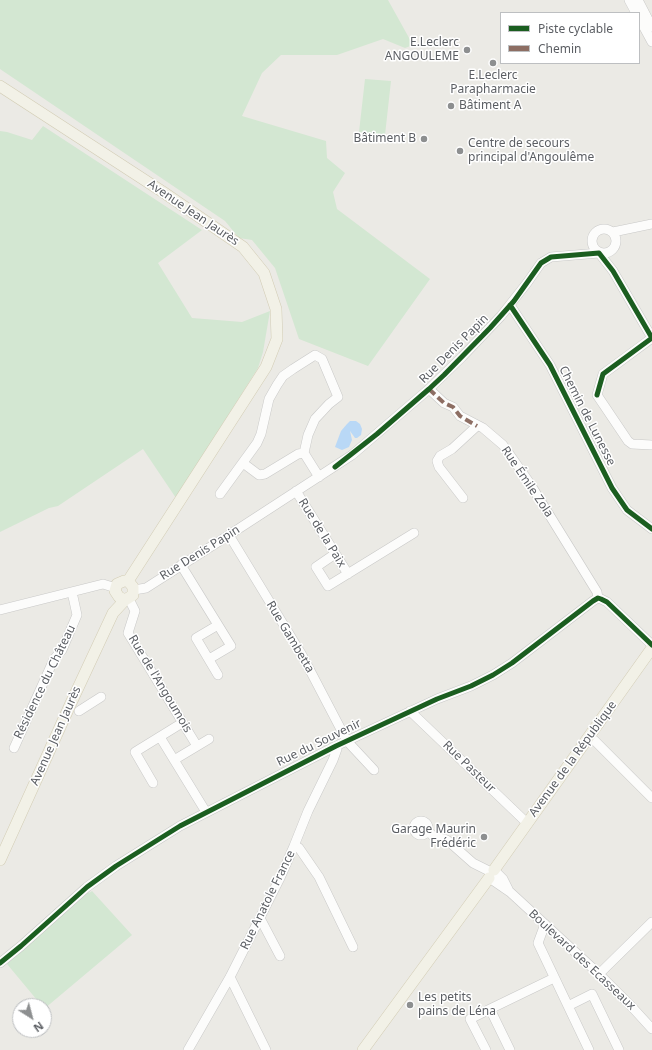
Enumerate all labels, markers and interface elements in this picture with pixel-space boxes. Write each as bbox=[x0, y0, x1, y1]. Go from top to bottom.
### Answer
legend bbox=[500, 12, 640, 64]
text: Piste cyclable bbox=[538, 20, 613, 37]
place label: E.Leclerc ANGOULEME bbox=[385, 36, 459, 64]
text: Chemin bbox=[538, 40, 582, 57]
marker: E.Leclerc ANGOULEME bbox=[462, 45, 472, 55]
marker: E.Leclerc Parapharmacie bbox=[488, 58, 498, 68]
place label: E.Leclerc Parapharmacie bbox=[450, 69, 536, 97]
place label: Bâtiment A bbox=[459, 99, 521, 113]
marker: Bâtiment A bbox=[446, 101, 456, 111]
place label: Bâtiment B bbox=[353, 132, 416, 146]
marker: Bâtiment B bbox=[419, 134, 429, 144]
place label: Centre de secours principal d'Angoulême bbox=[468, 137, 594, 165]
marker: Centre de secours principal d'Angoulême bbox=[455, 146, 465, 156]
street label: Avenue Jean Jaurès bbox=[145, 177, 241, 249]
street label: Rue Denis Papin bbox=[417, 312, 491, 386]
street label: Chemin de Lunesse bbox=[556, 364, 618, 468]
street label: Rue Émile Zola bbox=[498, 444, 556, 520]
street label: Rue de la Paix bbox=[295, 496, 349, 570]
street label: Rue Denis Papin bbox=[157, 523, 243, 583]
street label: Rue Gambetta bbox=[263, 599, 317, 675]
street label: Résidence du Château bbox=[11, 623, 79, 741]
street label: Rue de l'Angoumois bbox=[125, 633, 195, 735]
street label: Avenue Jean Jaurès bbox=[28, 684, 84, 788]
street label: Avenue de la République bbox=[526, 698, 620, 820]
street label: Rue du Souvenir bbox=[274, 716, 364, 770]
street label: Rue Pasteur bbox=[440, 738, 498, 796]
place label: Garage Maurin Frédéric bbox=[391, 823, 476, 851]
marker: Garage Maurin Frédéric bbox=[479, 832, 489, 842]
street label: Rue Anatole France bbox=[238, 848, 298, 952]
street label: Boulevard des Ecasseaux bbox=[525, 907, 639, 1013]
place label: Les petits pains de Léna bbox=[418, 991, 496, 1019]
north arrow bbox=[12, 998, 52, 1038]
marker: Les petits pains de Léna bbox=[405, 1000, 415, 1010]
text: N bbox=[31, 1019, 47, 1036]

